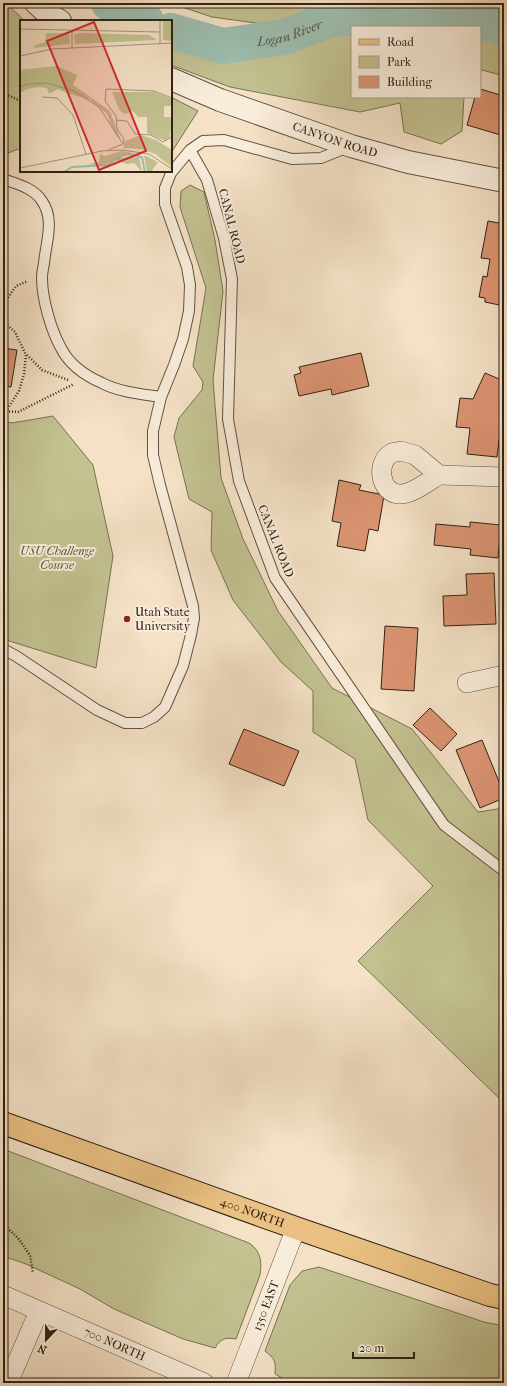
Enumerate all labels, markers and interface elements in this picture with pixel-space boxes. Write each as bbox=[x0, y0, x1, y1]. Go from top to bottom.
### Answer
water label: Logan River bbox=[255, 16, 325, 49]
inset map bbox=[20, 20, 172, 172]
legend bbox=[351, 26, 481, 98]
text: Road bbox=[387, 35, 414, 49]
text: Park bbox=[387, 55, 412, 69]
text: Building bbox=[387, 75, 432, 89]
street label: CANYON ROAD bbox=[291, 119, 379, 160]
street label: CANAL ROAD bbox=[216, 187, 248, 265]
street label: CANAL ROAD bbox=[255, 503, 297, 579]
park label: USU Challenge Course bbox=[20, 544, 95, 572]
place label: Utah State University bbox=[135, 605, 191, 633]
marker: Utah State University bbox=[122, 614, 132, 624]
street label: 400 NORTH bbox=[218, 1194, 287, 1230]
street label: 1350 EAST bbox=[250, 1278, 282, 1333]
north arrow bbox=[26, 1320, 66, 1360]
street label: 700 NORTH bbox=[82, 1324, 148, 1364]
scale bar bbox=[353, 1334, 414, 1360]
text: N bbox=[36, 1341, 49, 1356]
text: 20 m bbox=[359, 1341, 384, 1355]

